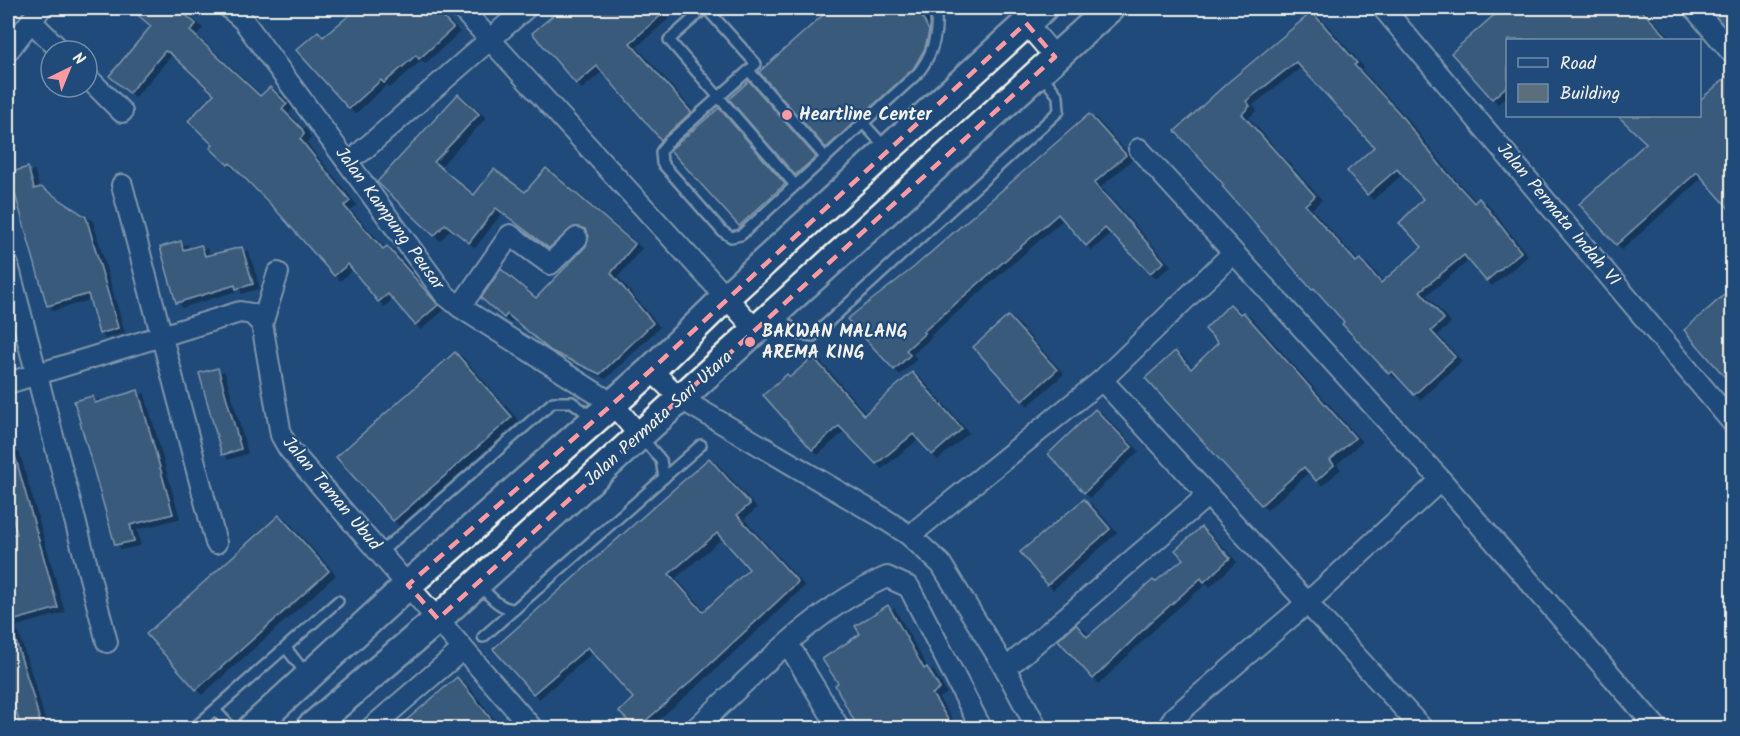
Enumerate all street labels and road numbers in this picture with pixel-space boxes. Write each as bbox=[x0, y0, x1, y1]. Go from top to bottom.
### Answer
street label: Jalan Permata Indah VI bbox=[1489, 137, 1627, 293]
street label: Jalan Kampung Peusar bbox=[327, 141, 452, 298]
street label: Jalan Permata Sari Utara bbox=[578, 344, 740, 494]
street label: Jalan Taman Ubud bbox=[274, 430, 388, 558]

